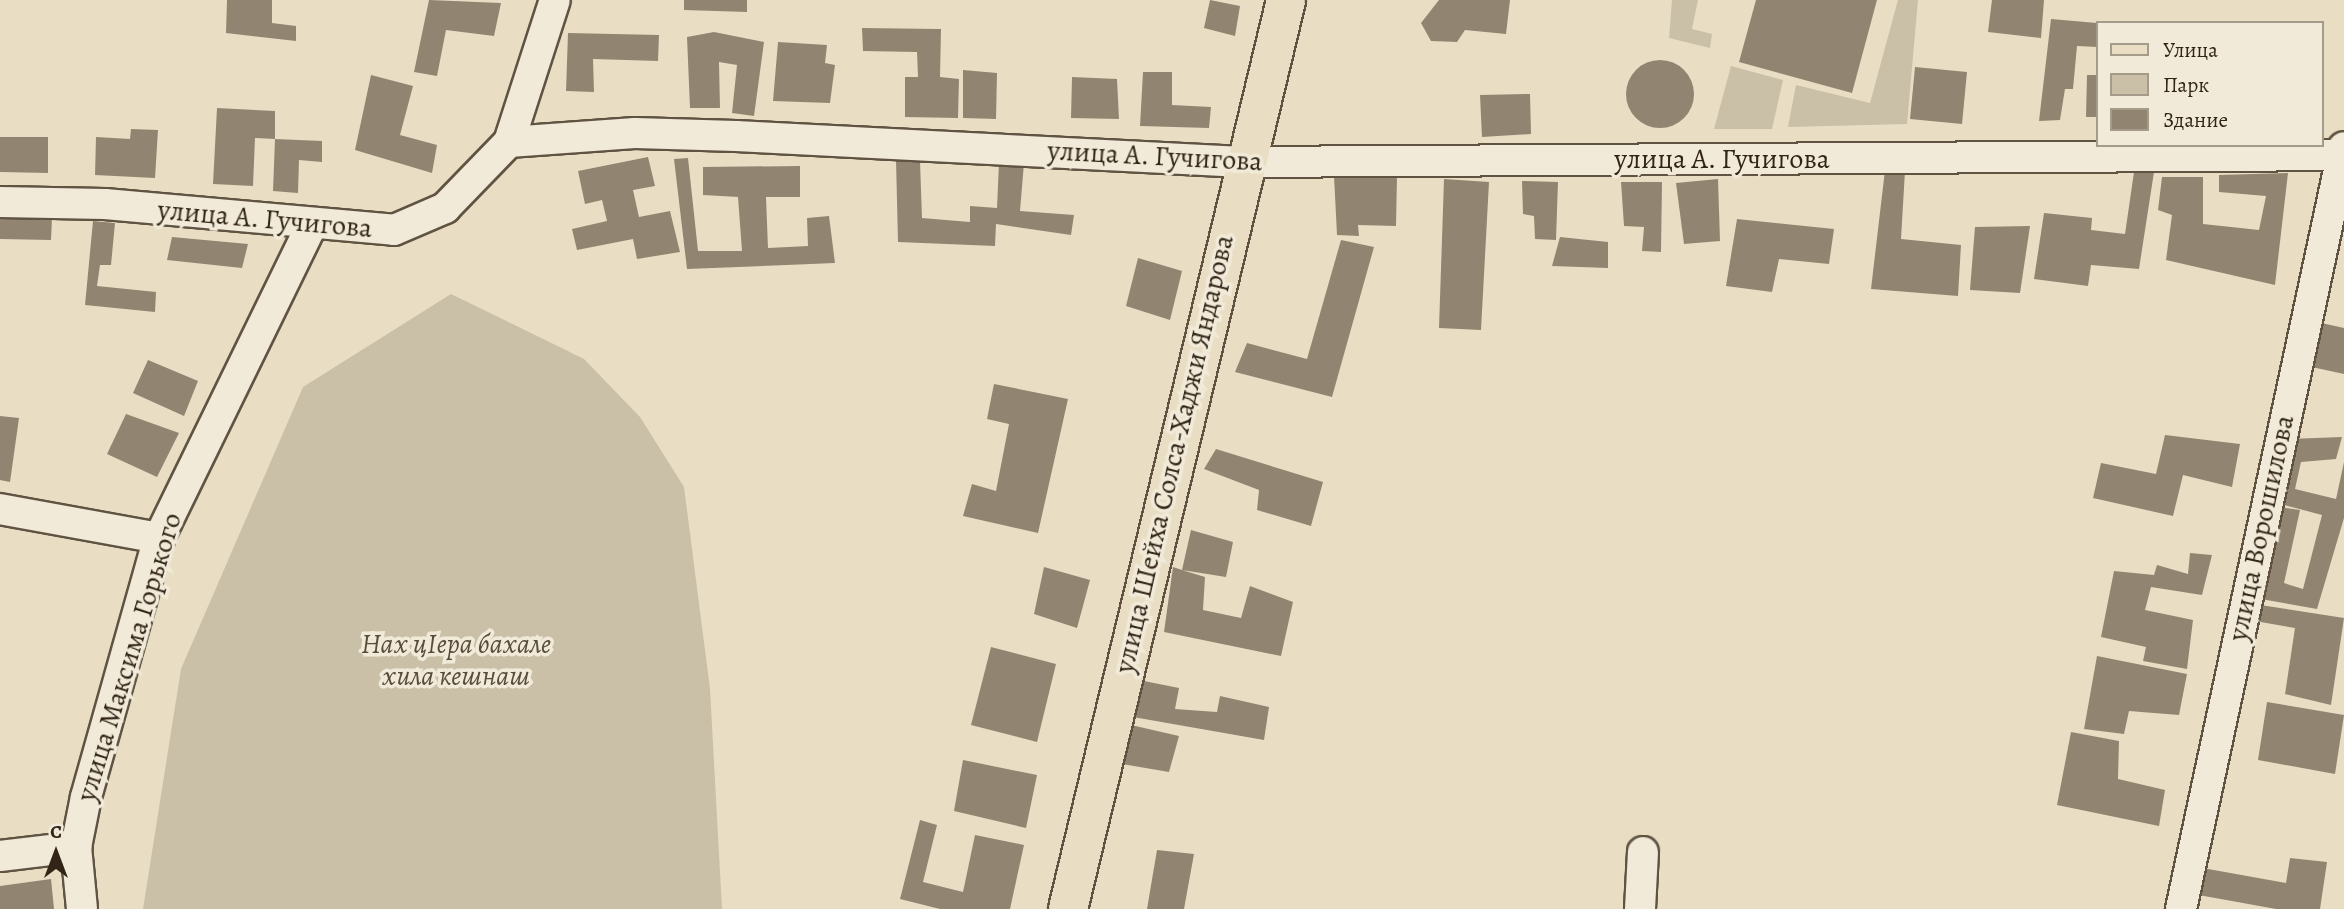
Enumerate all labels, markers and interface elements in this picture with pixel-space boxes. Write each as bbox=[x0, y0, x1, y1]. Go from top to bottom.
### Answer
legend bbox=[2096, 21, 2323, 147]
text: Улица bbox=[2163, 36, 2218, 64]
text: Парк bbox=[2163, 71, 2209, 99]
text: Здание bbox=[2163, 106, 2228, 134]
street label: улица А. Гучигова bbox=[1046, 134, 1264, 178]
street label: улица А. Гучигова bbox=[1614, 142, 1830, 176]
street label: улица А. Гучигова bbox=[156, 193, 374, 245]
street label: улица Шейха Солса-Хаджи Яндарова bbox=[1107, 232, 1241, 676]
street label: улица Ворошилова bbox=[2221, 412, 2301, 644]
street label: улица Максима Горького bbox=[69, 509, 189, 805]
park label: Нах цIера бахале хила кешнаш bbox=[361, 627, 551, 693]
north arrow bbox=[21, 818, 91, 888]
text: С bbox=[50, 819, 62, 845]

